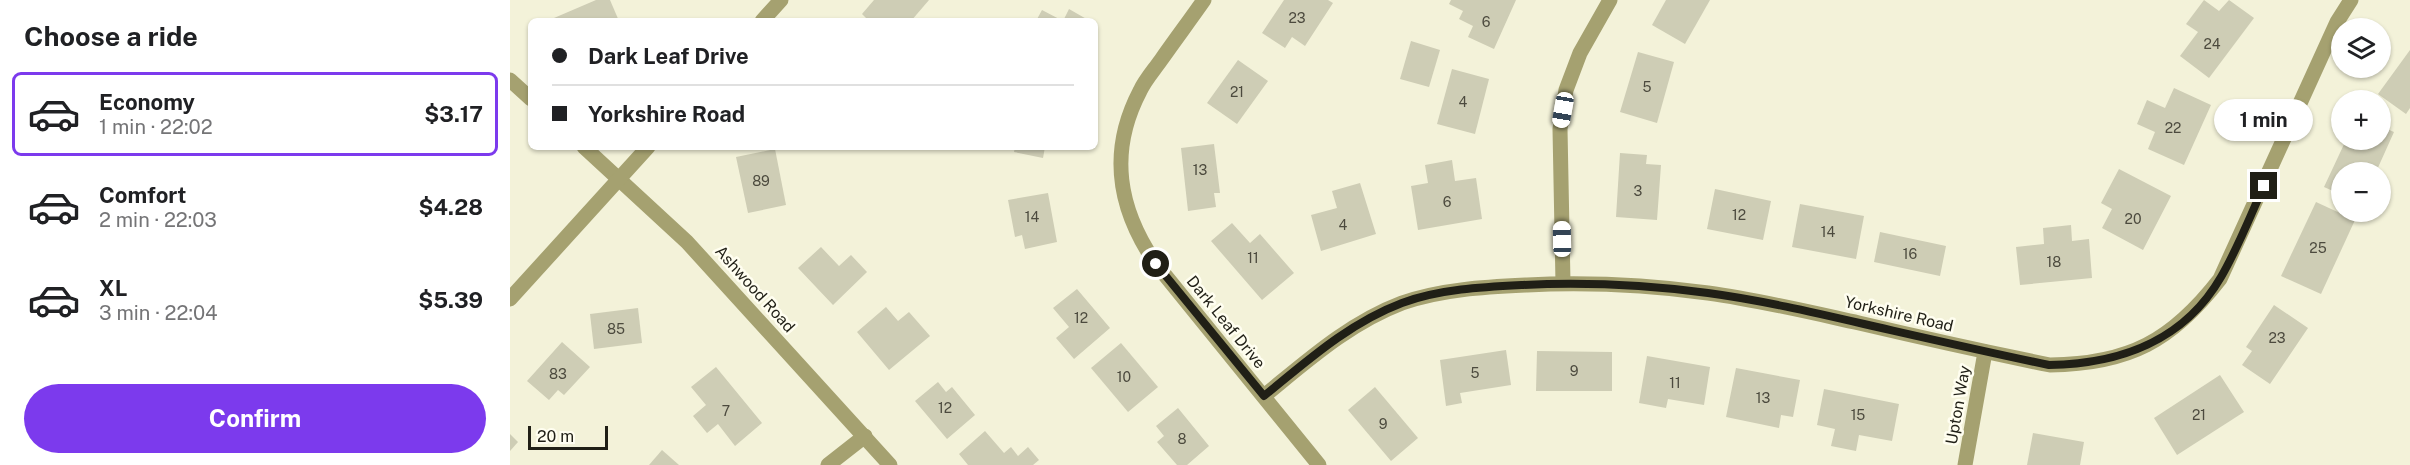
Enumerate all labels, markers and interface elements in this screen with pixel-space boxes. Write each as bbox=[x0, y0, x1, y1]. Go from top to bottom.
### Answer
house number: 23 bbox=[1288, 10, 1306, 26]
house number: 6 bbox=[1482, 14, 1491, 30]
map controls bbox=[2331, 18, 2391, 222]
button: layers bbox=[2331, 18, 2391, 78]
text: Choose a ride bbox=[24, 20, 198, 52]
house number: 24 bbox=[2203, 36, 2221, 52]
text: Dark Leaf Drive bbox=[588, 43, 749, 69]
house number: 5 bbox=[1643, 79, 1652, 95]
house number: 21 bbox=[1230, 84, 1244, 100]
icon: car bbox=[27, 87, 81, 141]
text: Economy bbox=[99, 89, 195, 115]
button: + bbox=[2331, 90, 2391, 150]
car bbox=[1551, 91, 1575, 129]
house number: 4 bbox=[1459, 94, 1468, 110]
callout: 1 min bbox=[2214, 99, 2314, 141]
text: $3.17 bbox=[424, 101, 483, 127]
text: Yorkshire Road bbox=[588, 101, 745, 127]
text: 1 min bbox=[2239, 108, 2288, 132]
text: 1 min · 22:02 bbox=[99, 115, 213, 139]
house number: 22 bbox=[2165, 120, 2181, 136]
house number: 13 bbox=[1193, 162, 1207, 178]
button: − bbox=[2331, 162, 2391, 222]
route end bbox=[2250, 172, 2277, 199]
house number: 89 bbox=[752, 173, 770, 189]
icon: car bbox=[27, 180, 81, 234]
text: Comfort bbox=[99, 182, 186, 208]
house number: 3 bbox=[1634, 183, 1643, 199]
text: $4.28 bbox=[418, 194, 483, 220]
house number: 6 bbox=[1443, 194, 1452, 210]
house number: 12 bbox=[1732, 207, 1746, 223]
text: 2 min · 22:03 bbox=[99, 208, 217, 232]
house number: 14 bbox=[1025, 209, 1039, 225]
house number: 20 bbox=[2125, 211, 2141, 227]
house number: 4 bbox=[1339, 217, 1348, 233]
car bbox=[1553, 221, 1571, 257]
house number: 14 bbox=[1821, 224, 1835, 240]
house number: 25 bbox=[2309, 240, 2327, 256]
street label: Ashwood Road bbox=[711, 242, 799, 336]
house number: 16 bbox=[1903, 246, 1917, 262]
route start bbox=[1142, 250, 1169, 277]
house number: 11 bbox=[1247, 250, 1259, 266]
house number: 18 bbox=[2047, 254, 2061, 270]
street label: Dark Leaf Drive bbox=[1183, 272, 1269, 372]
icon: car bbox=[27, 273, 81, 327]
text: XL bbox=[99, 275, 127, 301]
text: $5.39 bbox=[418, 287, 483, 313]
street label: Yorkshire Road bbox=[1843, 292, 1955, 336]
text: 3 min · 22:04 bbox=[99, 301, 218, 325]
house number: 12 bbox=[1074, 310, 1088, 326]
house number: 85 bbox=[607, 321, 625, 337]
house number: 23 bbox=[2268, 330, 2286, 346]
house number: 9 bbox=[1570, 363, 1579, 379]
street label: Upton Way bbox=[1942, 364, 1974, 446]
house number: 5 bbox=[1471, 365, 1480, 381]
house number: 83 bbox=[549, 366, 567, 382]
house number: 10 bbox=[1117, 369, 1131, 385]
house number: 11 bbox=[1669, 375, 1681, 391]
button: Confirm bbox=[24, 384, 486, 453]
house number: 13 bbox=[1756, 390, 1770, 406]
house number: 12 bbox=[938, 400, 952, 416]
house number: 7 bbox=[722, 403, 730, 419]
house number: 15 bbox=[1851, 407, 1865, 423]
house number: 21 bbox=[2192, 407, 2206, 423]
house number: 9 bbox=[1379, 416, 1388, 432]
scale bar bbox=[528, 423, 608, 450]
text: 20 m bbox=[537, 427, 574, 446]
house number: 8 bbox=[1177, 431, 1187, 447]

